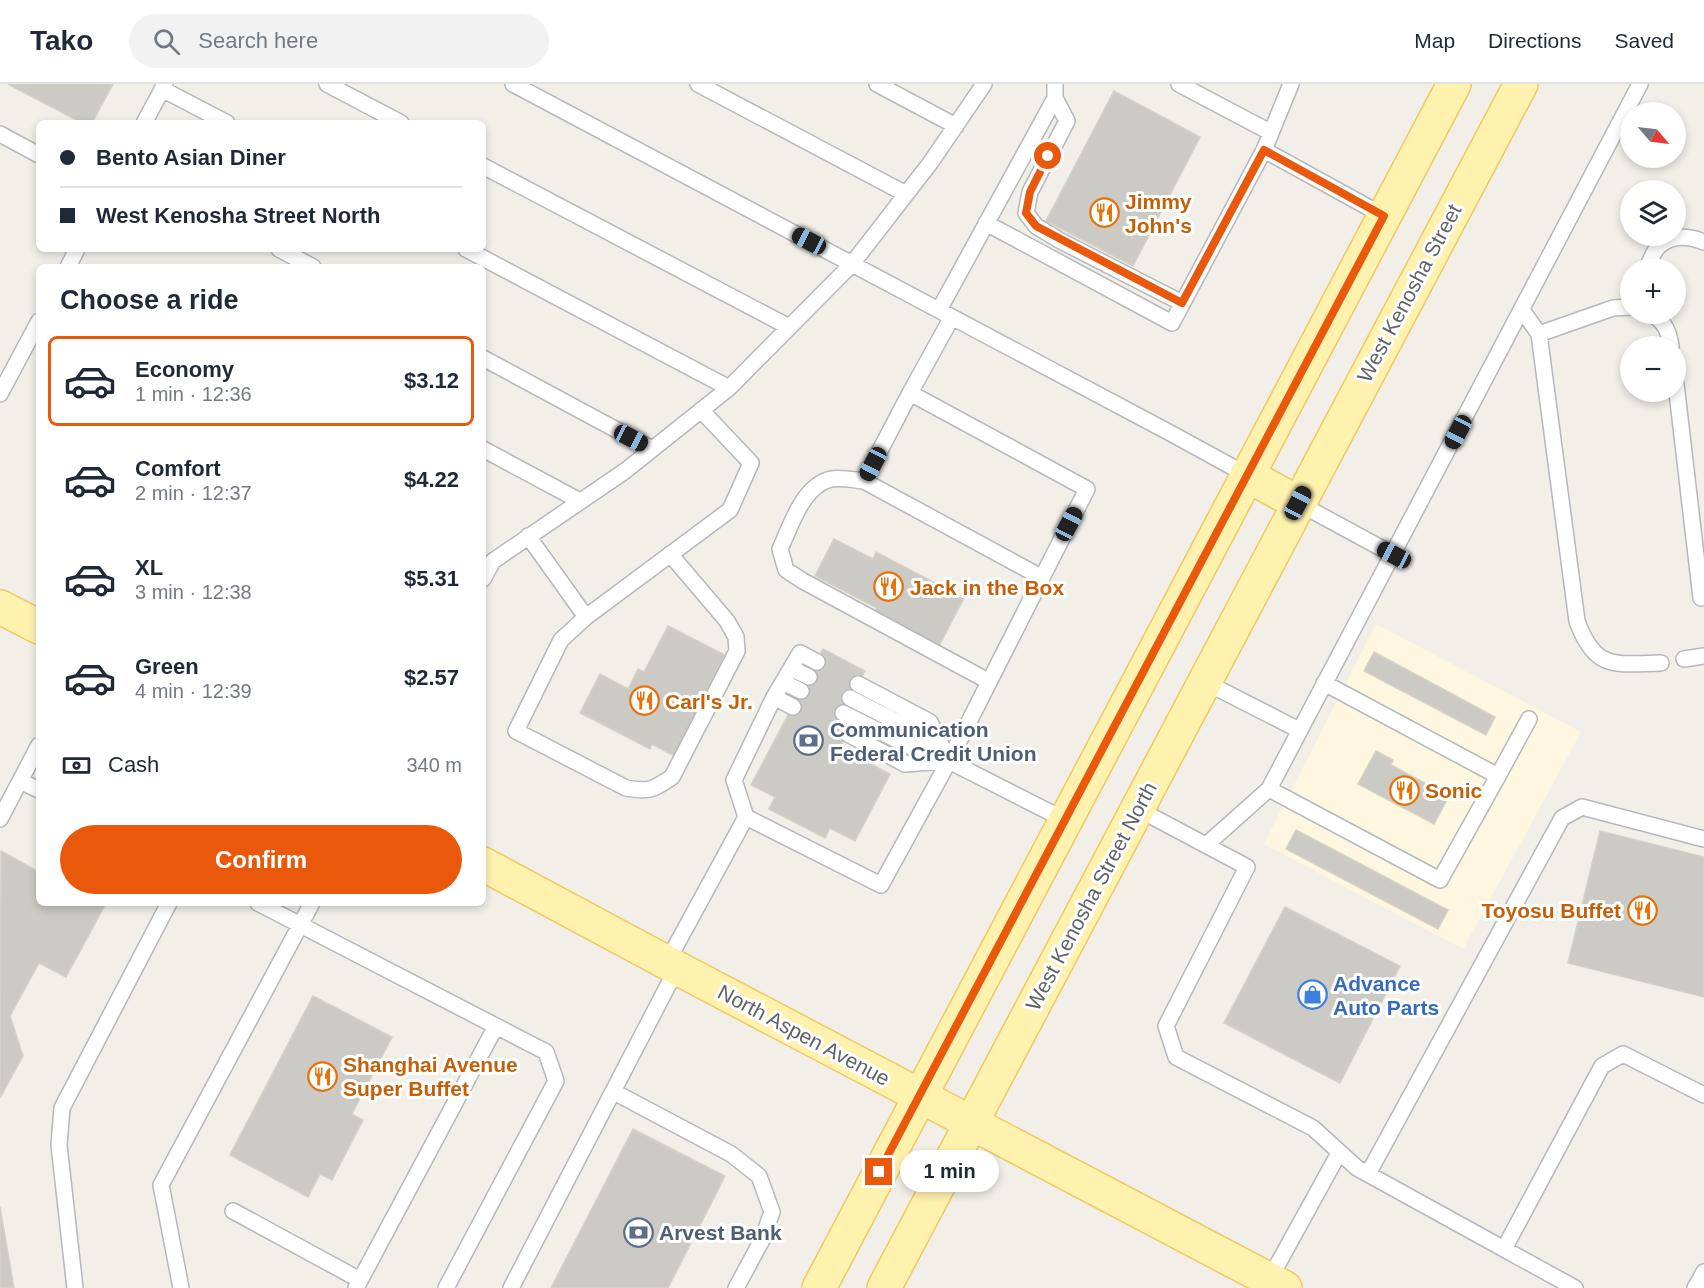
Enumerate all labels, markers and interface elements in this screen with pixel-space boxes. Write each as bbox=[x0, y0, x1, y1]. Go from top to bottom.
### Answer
search box bbox=[129, 14, 549, 68]
text: Tako bbox=[30, 25, 93, 56]
icon: search bbox=[150, 25, 183, 58]
text: Search here bbox=[198, 28, 318, 53]
text: Map bbox=[1414, 29, 1455, 52]
text: Directions bbox=[1488, 29, 1581, 52]
text: Saved bbox=[1614, 29, 1674, 52]
north arrow bbox=[1620, 102, 1686, 168]
map controls bbox=[1620, 102, 1686, 402]
route start bbox=[1034, 142, 1061, 169]
text: Bento Asian Diner bbox=[96, 145, 286, 170]
button: layers bbox=[1620, 180, 1686, 246]
place label: Jimmy John's bbox=[1125, 190, 1192, 237]
restaurant icon: Jimmy John's bbox=[1088, 197, 1120, 229]
street label: West Kenosha Street bbox=[1352, 200, 1466, 386]
text: West Kenosha Street North bbox=[96, 203, 380, 228]
car bbox=[789, 225, 829, 257]
button: + bbox=[1620, 258, 1686, 324]
text: Choose a ride bbox=[60, 285, 239, 315]
button: − bbox=[1620, 336, 1686, 402]
icon: car bbox=[63, 354, 117, 408]
text: Economy bbox=[135, 357, 234, 382]
text: $3.12 bbox=[404, 368, 459, 393]
text: 1 min · 12:36 bbox=[135, 383, 252, 405]
car bbox=[1442, 412, 1474, 452]
car bbox=[611, 422, 651, 454]
car bbox=[857, 444, 889, 484]
icon: car bbox=[63, 453, 117, 507]
text: Comfort bbox=[135, 456, 221, 481]
text: $4.22 bbox=[404, 467, 459, 492]
text: 2 min · 12:37 bbox=[135, 482, 252, 504]
car bbox=[1282, 483, 1314, 523]
car bbox=[1053, 504, 1085, 544]
car bbox=[1374, 539, 1414, 571]
icon: car bbox=[63, 552, 117, 606]
text: XL bbox=[135, 555, 163, 580]
text: $5.31 bbox=[404, 566, 459, 591]
restaurant icon: Jack in the Box bbox=[873, 571, 905, 603]
place label: Jack in the Box bbox=[910, 576, 1064, 599]
text: 3 min · 12:38 bbox=[135, 581, 252, 603]
icon: car bbox=[63, 651, 117, 705]
text: Green bbox=[135, 654, 199, 679]
text: $2.57 bbox=[404, 665, 459, 690]
text: 4 min · 12:39 bbox=[135, 680, 252, 702]
restaurant icon: Carl's Jr. bbox=[628, 685, 660, 717]
place label: Carl's Jr. bbox=[665, 690, 753, 713]
place label: Communication Federal Credit Union bbox=[830, 718, 1037, 765]
bank icon: Communication Federal Credit Union bbox=[793, 725, 825, 757]
icon: cash bbox=[60, 749, 93, 782]
text: Cash bbox=[108, 752, 159, 777]
text: 340 m bbox=[406, 754, 462, 776]
restaurant icon: Sonic bbox=[1388, 774, 1420, 806]
street label: West Kenosha Street North bbox=[1021, 778, 1161, 1014]
place label: Sonic bbox=[1425, 779, 1482, 802]
button: Confirm bbox=[60, 825, 462, 894]
restaurant icon: Toyosu Buffet bbox=[1626, 894, 1658, 926]
place label: Toyosu Buffet bbox=[1481, 899, 1621, 922]
place label: Advance Auto Parts bbox=[1333, 972, 1439, 1019]
shop icon: Advance Auto Parts bbox=[1296, 979, 1328, 1011]
street label: North Aspen Avenue bbox=[714, 980, 894, 1090]
place label: Shanghai Avenue Super Buffet bbox=[343, 1053, 518, 1100]
restaurant icon: Shanghai Avenue Super Buffet bbox=[306, 1060, 338, 1092]
callout: 1 min bbox=[900, 1151, 999, 1193]
route end bbox=[865, 1158, 892, 1185]
text: 1 min bbox=[923, 1160, 976, 1182]
bank icon: Arvest Bank bbox=[622, 1216, 654, 1248]
place label: Arvest Bank bbox=[659, 1221, 782, 1244]

